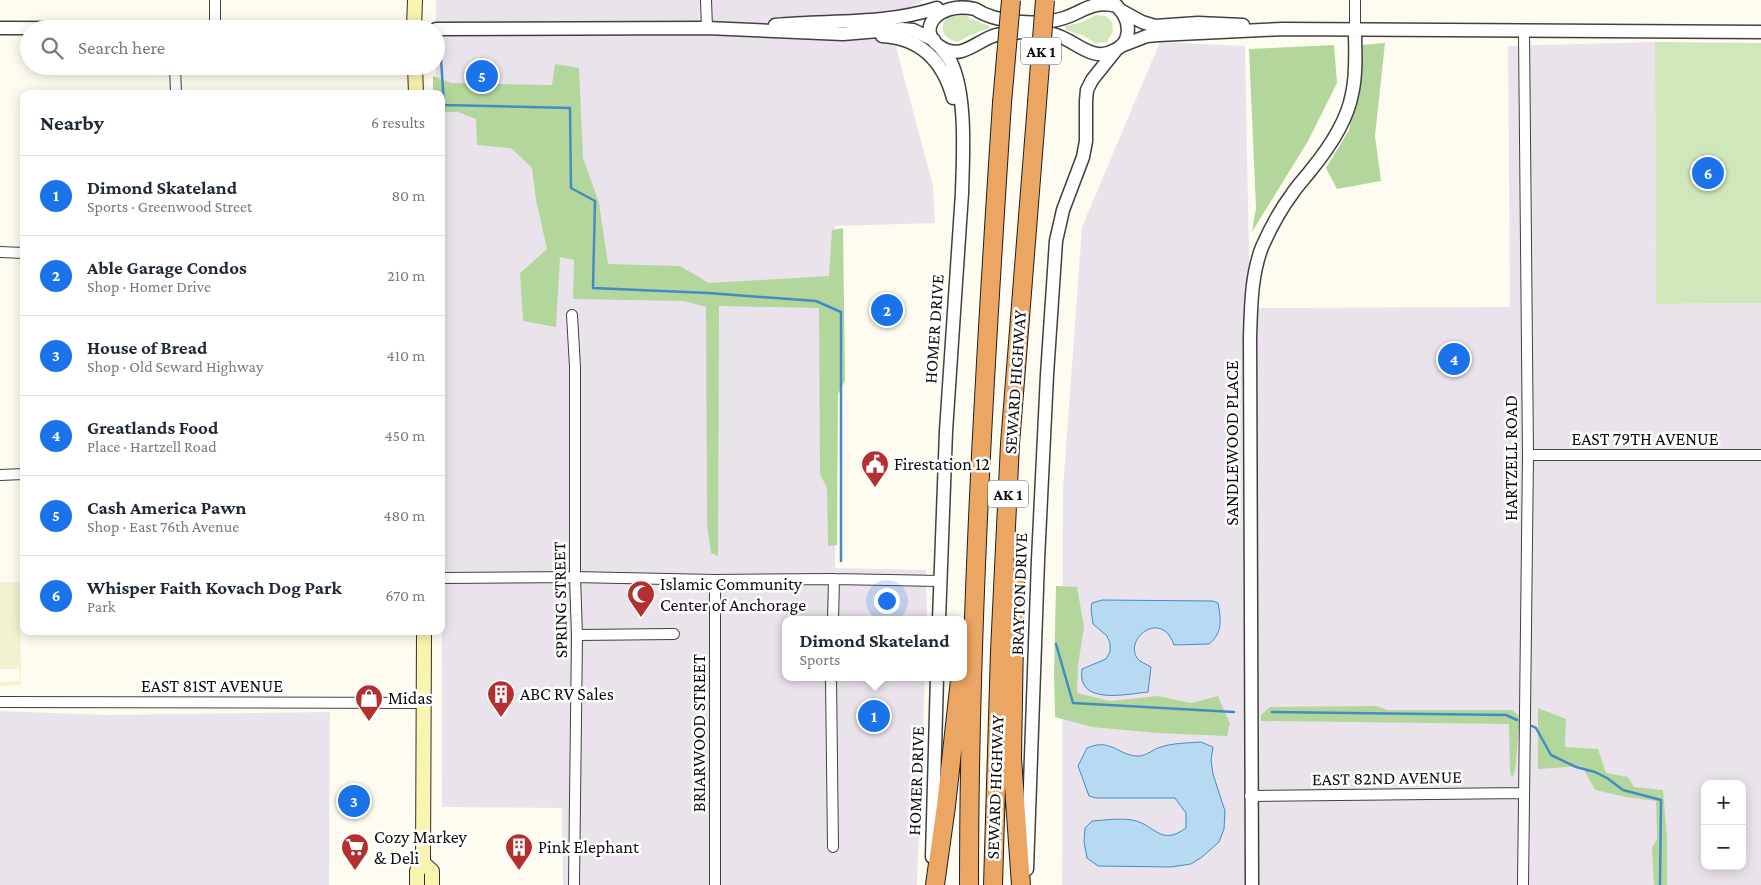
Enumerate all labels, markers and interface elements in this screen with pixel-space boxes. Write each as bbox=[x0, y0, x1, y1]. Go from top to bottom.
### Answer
search box bbox=[20, 20, 445, 75]
icon: search bbox=[38, 34, 66, 62]
text: Search here bbox=[78, 37, 165, 58]
road number: AK 1 bbox=[1021, 37, 1061, 64]
pin: 5 bbox=[466, 57, 498, 95]
text: Nearby bbox=[40, 111, 104, 135]
text: 6 results bbox=[371, 114, 425, 131]
pin: 6 bbox=[1692, 154, 1724, 192]
text: Dimond Skateland bbox=[87, 177, 237, 198]
text: 1 bbox=[53, 187, 59, 204]
text: 80 m bbox=[391, 187, 425, 204]
text: Sports · Greenwood Street bbox=[87, 198, 252, 215]
text: Able Garage Condos bbox=[87, 257, 247, 278]
text: 2 bbox=[52, 267, 60, 284]
text: 210 m bbox=[387, 267, 425, 284]
street label: HOMER DRIVE bbox=[920, 274, 948, 384]
text: Shop · Homer Drive bbox=[87, 278, 211, 295]
pin: 2 bbox=[871, 291, 903, 329]
street label: SEWARD HIGHWAY bbox=[1000, 309, 1030, 455]
text: House of Bread bbox=[87, 337, 207, 358]
pin: 4 bbox=[1438, 340, 1470, 378]
text: 3 bbox=[52, 347, 60, 364]
text: 410 m bbox=[387, 347, 425, 364]
text: Shop · Old Seward Highway bbox=[87, 358, 263, 375]
street label: SANDLEWOOD PLACE bbox=[1222, 360, 1242, 526]
street label: HARTZELL ROAD bbox=[1501, 395, 1521, 521]
text: Greatlands Food bbox=[87, 417, 218, 438]
text: 4 bbox=[52, 427, 60, 444]
text: 450 m bbox=[384, 427, 425, 444]
street label: EAST 79TH AVENUE bbox=[1571, 429, 1719, 449]
text: Place · Hartzell Road bbox=[87, 438, 217, 455]
public building icon: Firestation 12 bbox=[860, 449, 890, 488]
place label: Firestation 12 bbox=[894, 454, 990, 474]
road number: AK 1 bbox=[988, 480, 1028, 508]
text: Cash America Pawn bbox=[87, 497, 246, 518]
text: 5 bbox=[52, 507, 60, 524]
text: 480 m bbox=[383, 507, 425, 524]
text: Shop · East 76th Avenue bbox=[87, 518, 239, 535]
street label: BRAYTON DRIVE bbox=[1007, 532, 1031, 656]
street label: SPRING STREET bbox=[549, 541, 571, 659]
place label: Islamic Community Center of Anchorage bbox=[660, 574, 806, 615]
text: Whisper Faith Kovach Dog Park bbox=[87, 577, 342, 598]
mosque icon: Islamic Community Center of Anchorage bbox=[626, 579, 656, 618]
text: 6 bbox=[52, 587, 60, 604]
text: 670 m bbox=[385, 587, 425, 604]
your location bbox=[874, 588, 900, 614]
text: Park bbox=[87, 598, 115, 615]
popup bbox=[782, 616, 967, 681]
text: Dimond Skateland bbox=[799, 630, 950, 651]
text: Sports bbox=[799, 651, 840, 668]
street label: BRIARWOOD STREET bbox=[689, 654, 709, 812]
street label: EAST 81ST AVENUE bbox=[141, 676, 283, 696]
building icon: ABC RV Sales bbox=[486, 679, 516, 718]
shop icon: Midas bbox=[354, 683, 384, 722]
place label: ABC RV Sales bbox=[520, 684, 614, 704]
place label: Midas bbox=[388, 688, 433, 708]
pin: 1 bbox=[858, 697, 890, 735]
street label: SEWARD HIGHWAY bbox=[982, 714, 1008, 860]
street label: HOMER DRIVE bbox=[904, 726, 928, 836]
street label: EAST 82ND AVENUE bbox=[1312, 767, 1462, 789]
map controls bbox=[1701, 780, 1746, 870]
button: + bbox=[1701, 780, 1746, 825]
pin: 3 bbox=[338, 782, 370, 820]
button: − bbox=[1701, 825, 1746, 870]
place label: Cozy Markey & Deli bbox=[374, 827, 468, 868]
supermarket icon: Cozy Markey & Deli bbox=[340, 832, 370, 871]
building icon: Pink Elephant bbox=[504, 832, 534, 871]
place label: Pink Elephant bbox=[538, 837, 640, 857]

